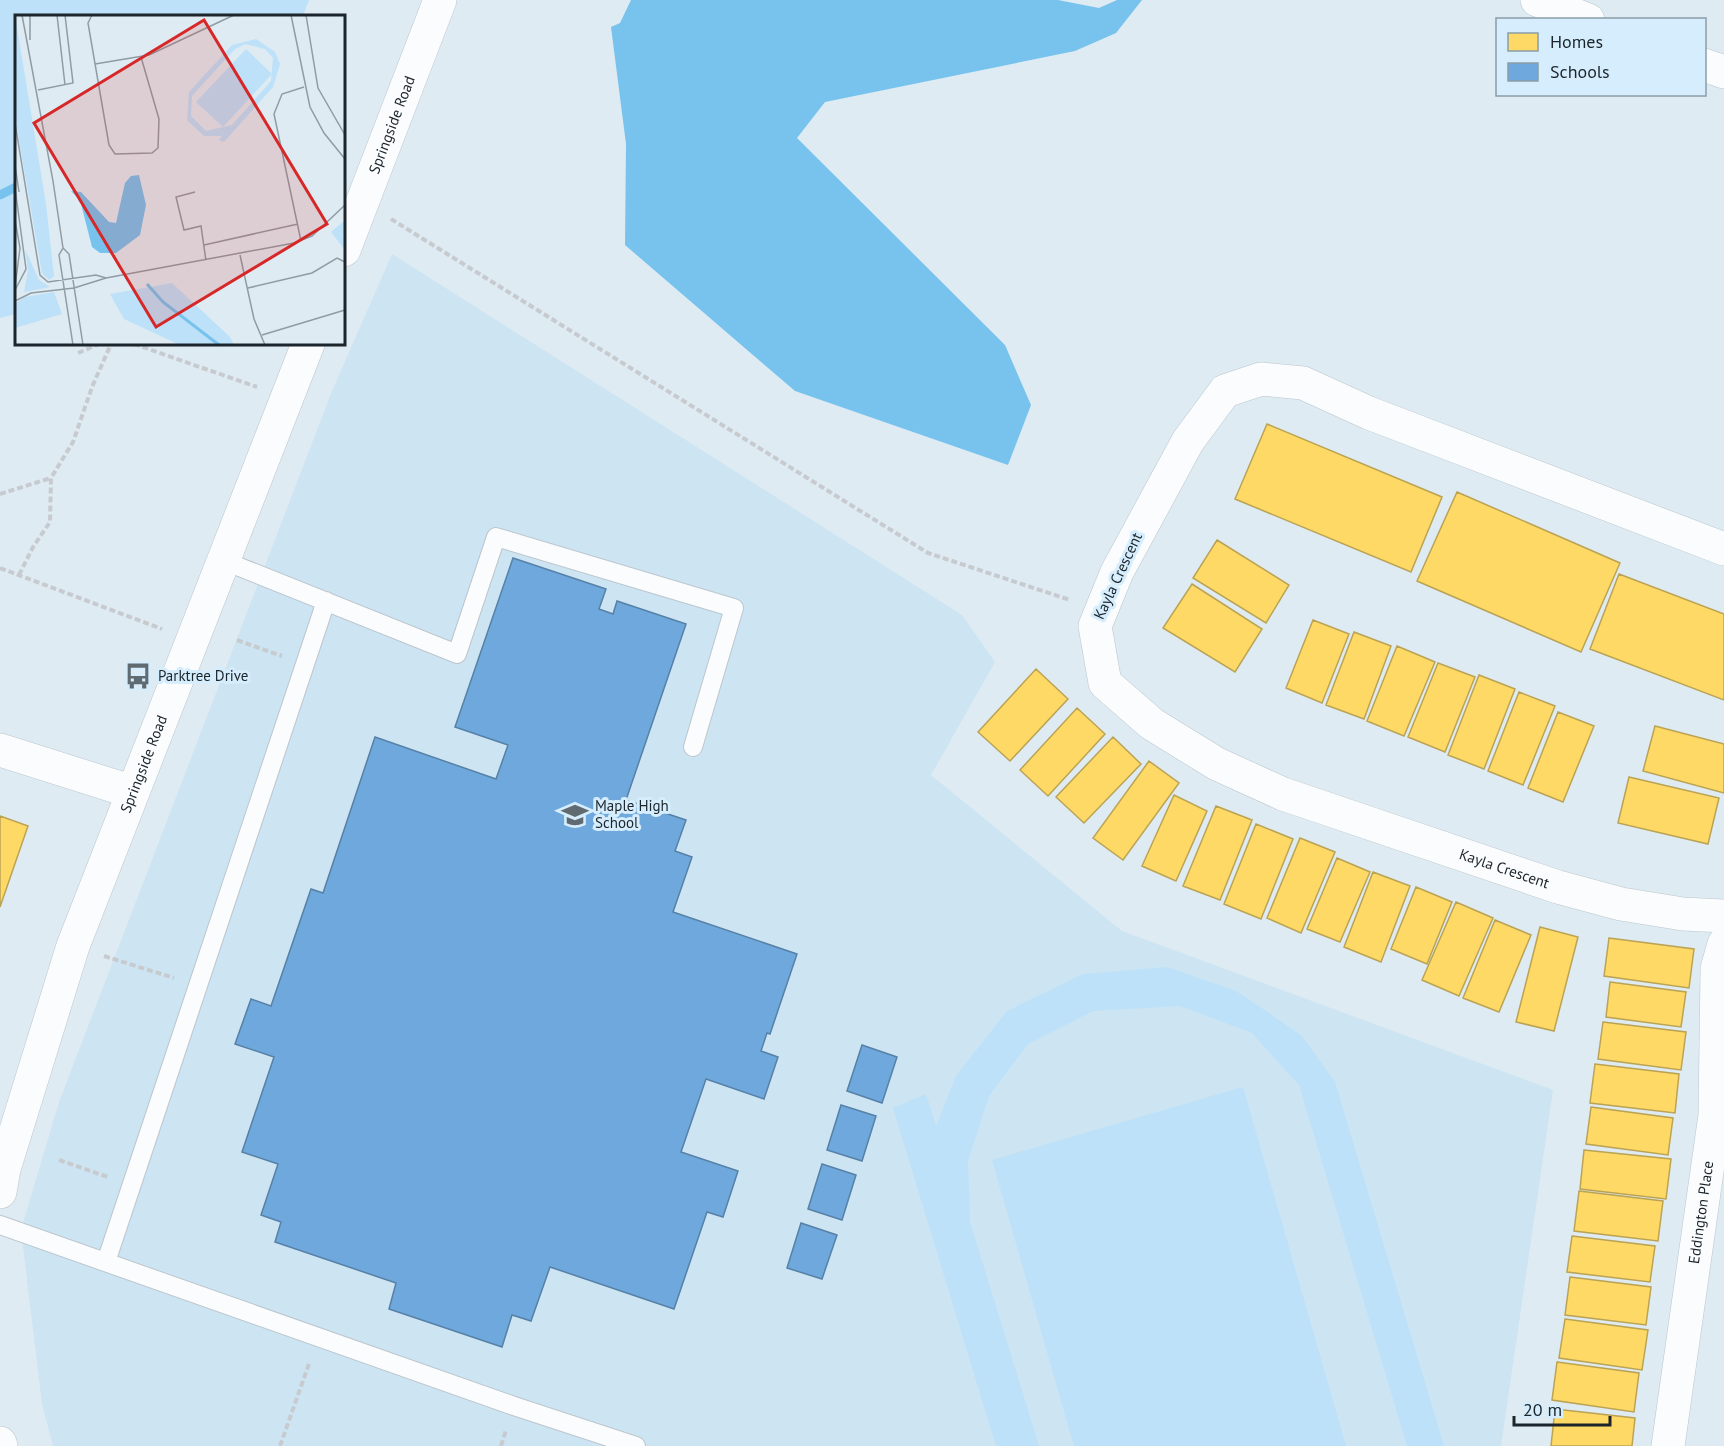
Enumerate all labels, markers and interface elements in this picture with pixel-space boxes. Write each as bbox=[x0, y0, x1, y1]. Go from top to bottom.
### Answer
inset map bbox=[15, 15, 345, 345]
legend bbox=[1496, 18, 1706, 96]
text: Homes bbox=[1550, 30, 1603, 53]
text: Schools bbox=[1550, 60, 1610, 83]
street label: Springside Road bbox=[364, 73, 419, 176]
street label: Kayla Crescent bbox=[1089, 529, 1146, 622]
bus stop icon: Parktree Drive bbox=[123, 661, 153, 691]
place label: Parktree Drive bbox=[158, 666, 248, 685]
street label: Springside Road bbox=[116, 712, 171, 816]
place label: Maple High School bbox=[595, 796, 669, 832]
school or university icon: Maple High School bbox=[560, 800, 590, 830]
street label: Kayla Crescent bbox=[1457, 844, 1552, 892]
street label: Eddington Place bbox=[1684, 1159, 1717, 1265]
scale bar bbox=[1514, 1389, 1610, 1427]
text: 20 m bbox=[1523, 1398, 1562, 1421]

